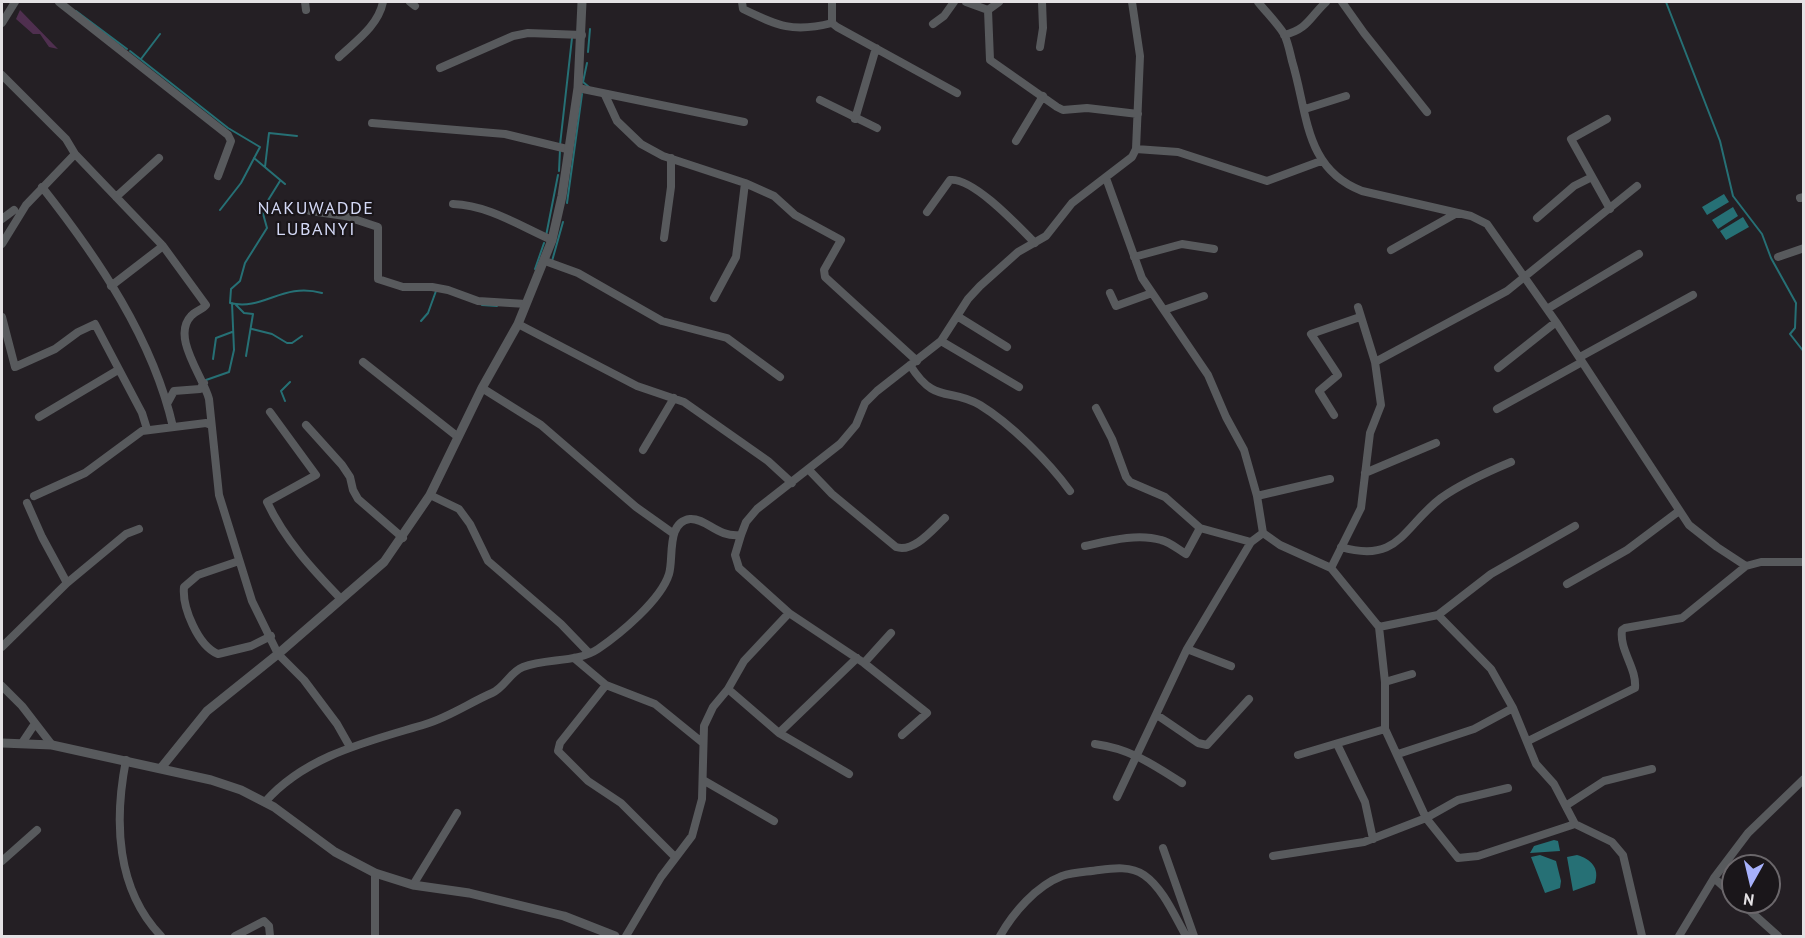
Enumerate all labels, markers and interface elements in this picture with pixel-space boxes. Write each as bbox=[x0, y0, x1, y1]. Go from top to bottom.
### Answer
district label: NAKUWADDE LUBANYI bbox=[258, 198, 374, 240]
north arrow bbox=[1721, 854, 1781, 914]
text: N bbox=[1742, 889, 1755, 910]

